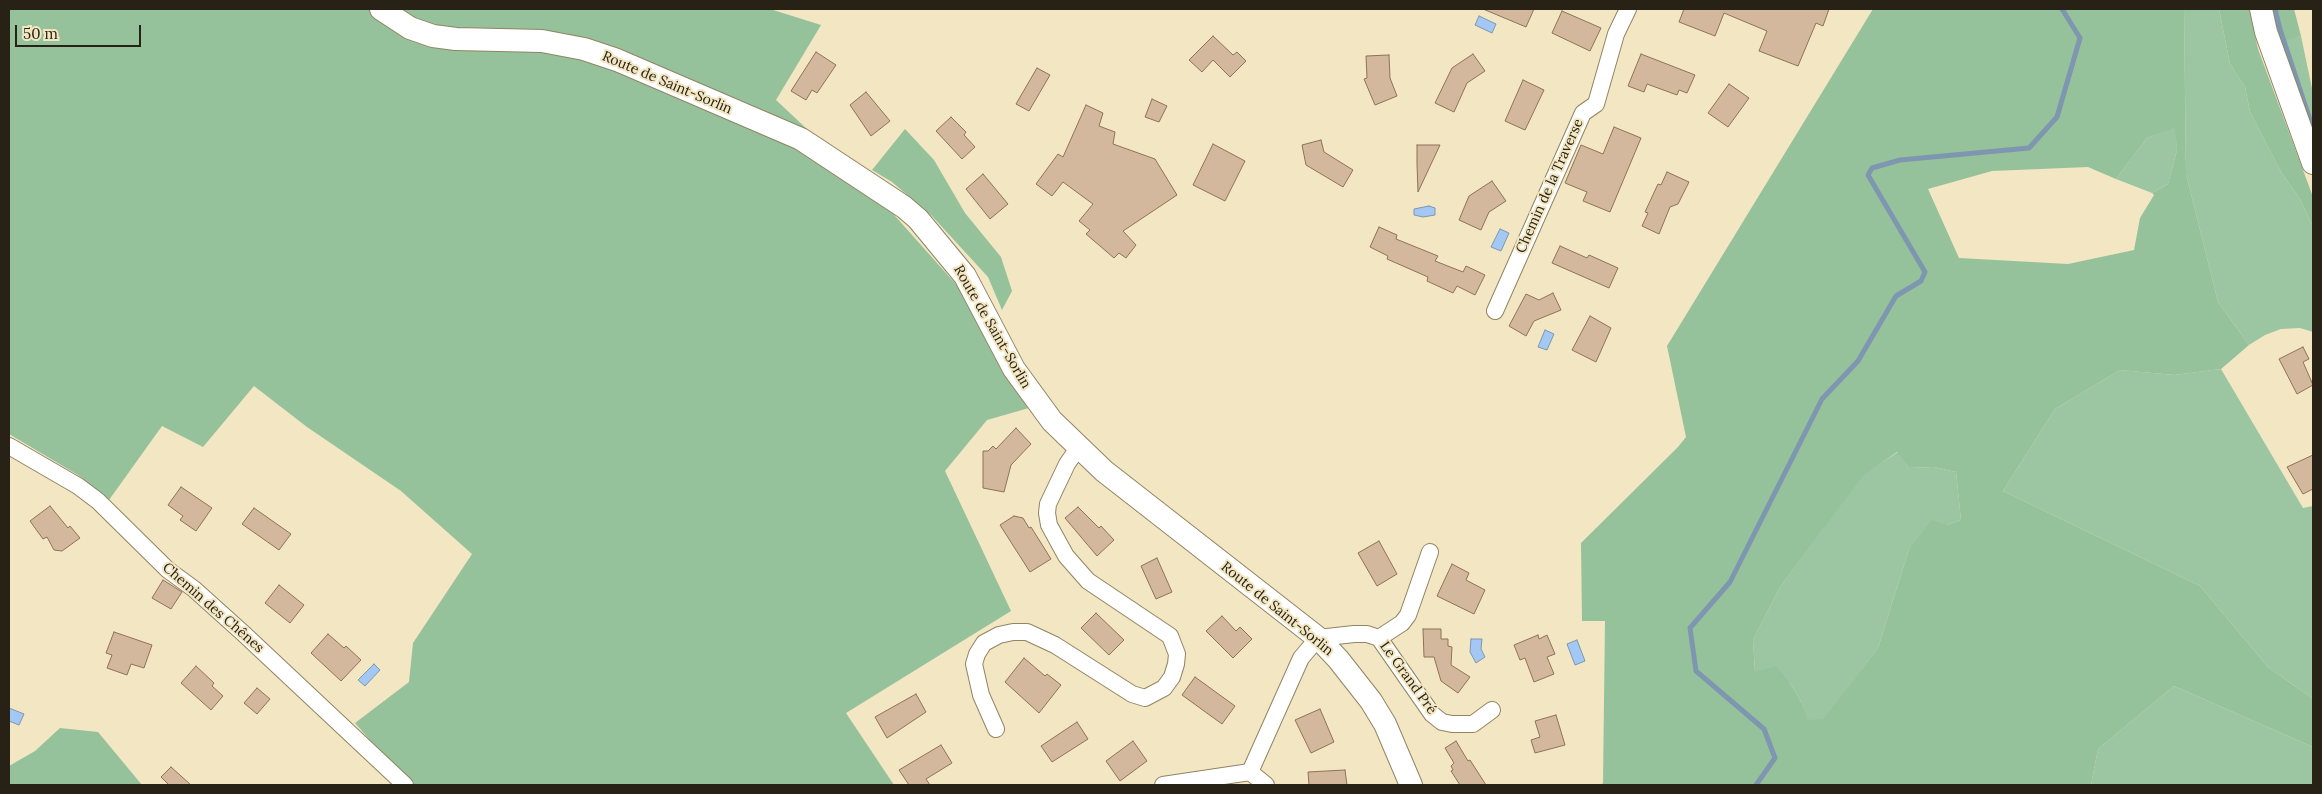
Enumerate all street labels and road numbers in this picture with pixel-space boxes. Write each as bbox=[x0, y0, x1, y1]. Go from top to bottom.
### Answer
street label: Route de Saint-Sorlin bbox=[600, 48, 734, 118]
street label: Chemin de la Traverse bbox=[1513, 116, 1587, 256]
street label: Route de Saint-Sorlin bbox=[950, 262, 1034, 392]
street label: Chemin des Chênes bbox=[159, 559, 267, 657]
street label: Route de Saint-Sorlin bbox=[1218, 559, 1336, 659]
street label: Le Grand Pré bbox=[1376, 638, 1440, 718]

